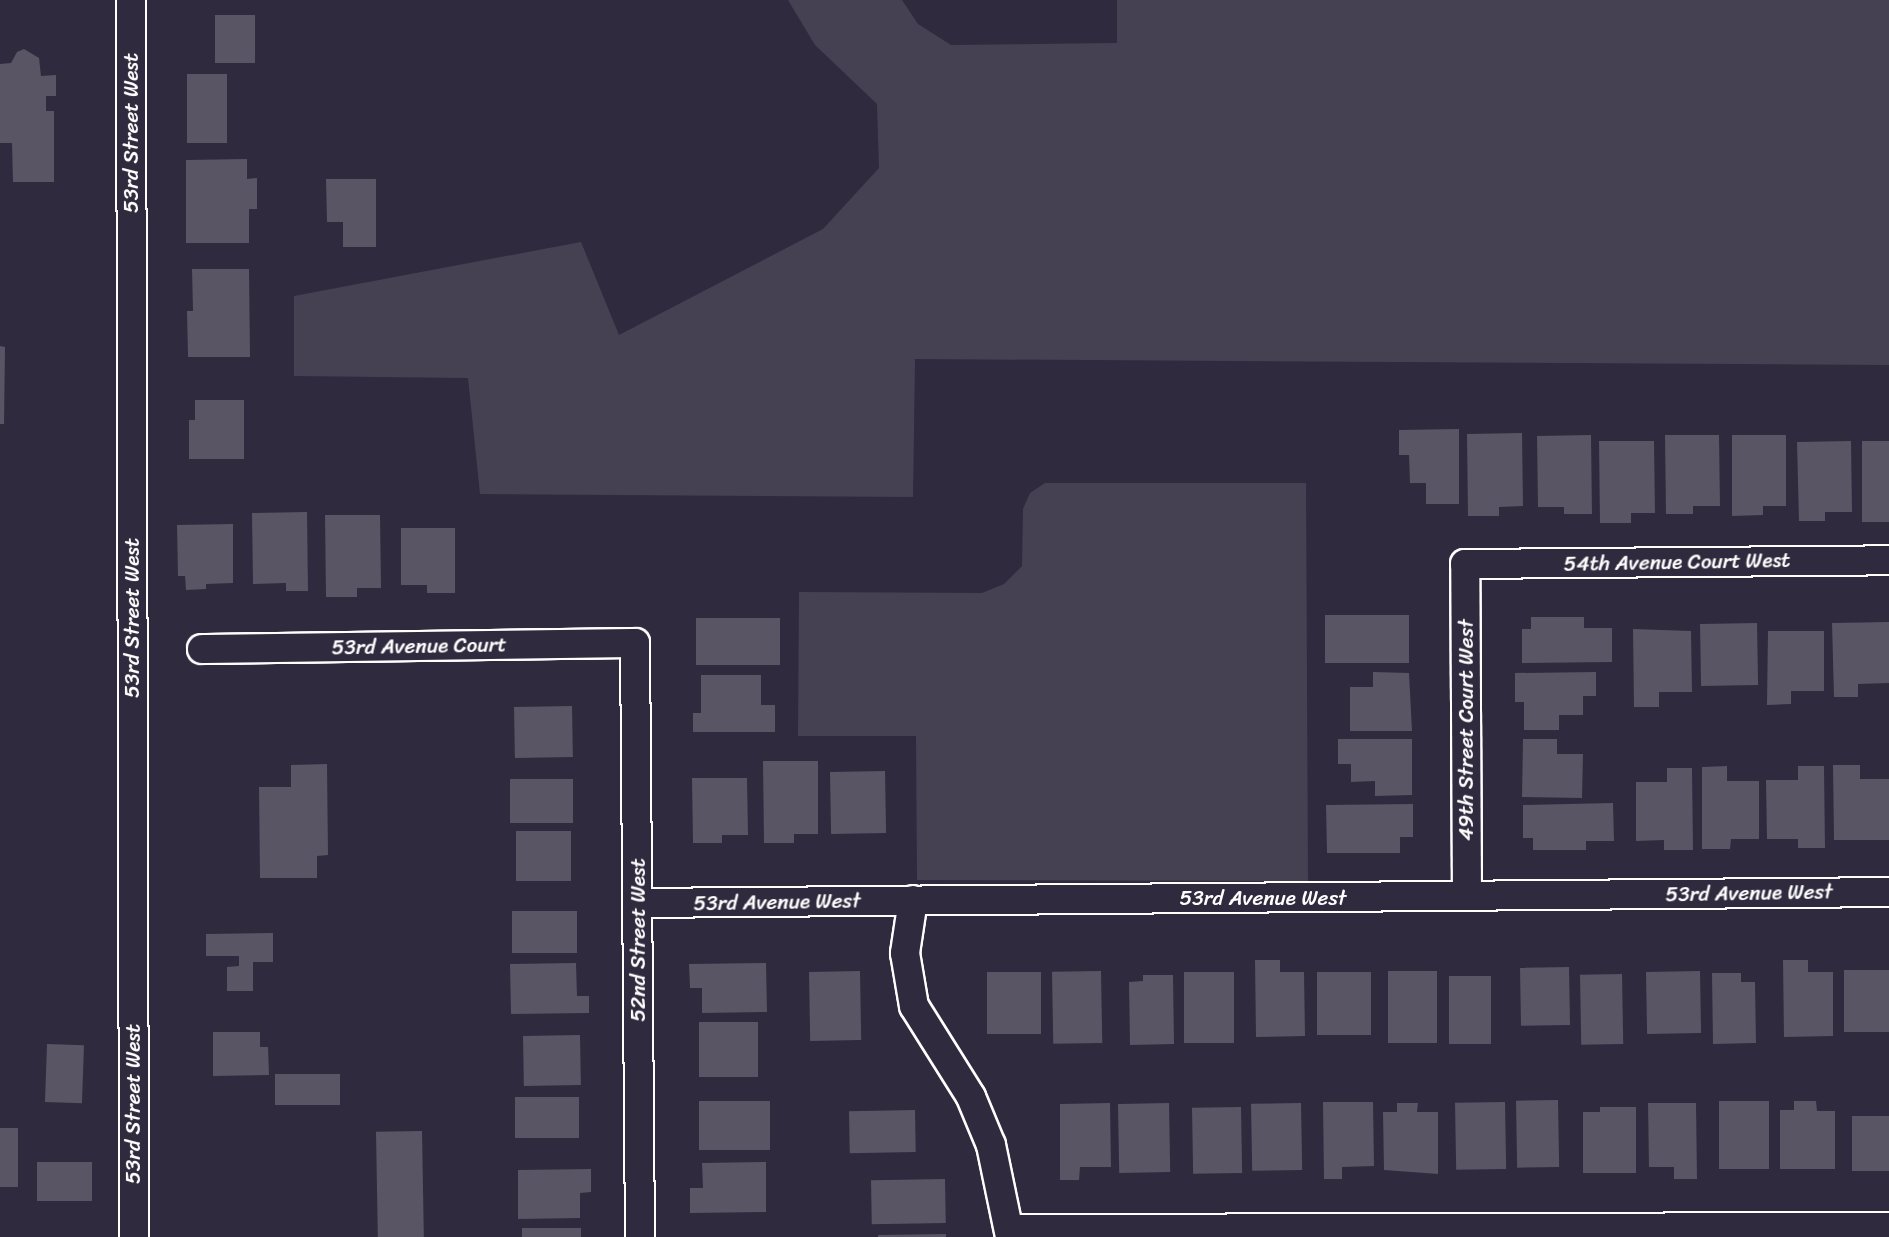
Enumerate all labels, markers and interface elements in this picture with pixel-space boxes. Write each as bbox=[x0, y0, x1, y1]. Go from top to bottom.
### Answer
street label: 53rd Street West bbox=[118, 52, 144, 214]
street label: 53rd Street West bbox=[119, 537, 145, 699]
street label: 54th Avenue Court West bbox=[1563, 547, 1791, 577]
street label: 49th Street Court West bbox=[1453, 619, 1479, 841]
street label: 53rd Avenue Court bbox=[331, 632, 507, 660]
street label: 52nd Street West bbox=[625, 857, 651, 1023]
street label: 53rd Avenue West bbox=[1665, 879, 1833, 907]
street label: 53rd Avenue West bbox=[1179, 885, 1347, 911]
street label: 53rd Avenue West bbox=[693, 888, 861, 916]
street label: 53rd Street West bbox=[120, 1023, 146, 1185]

